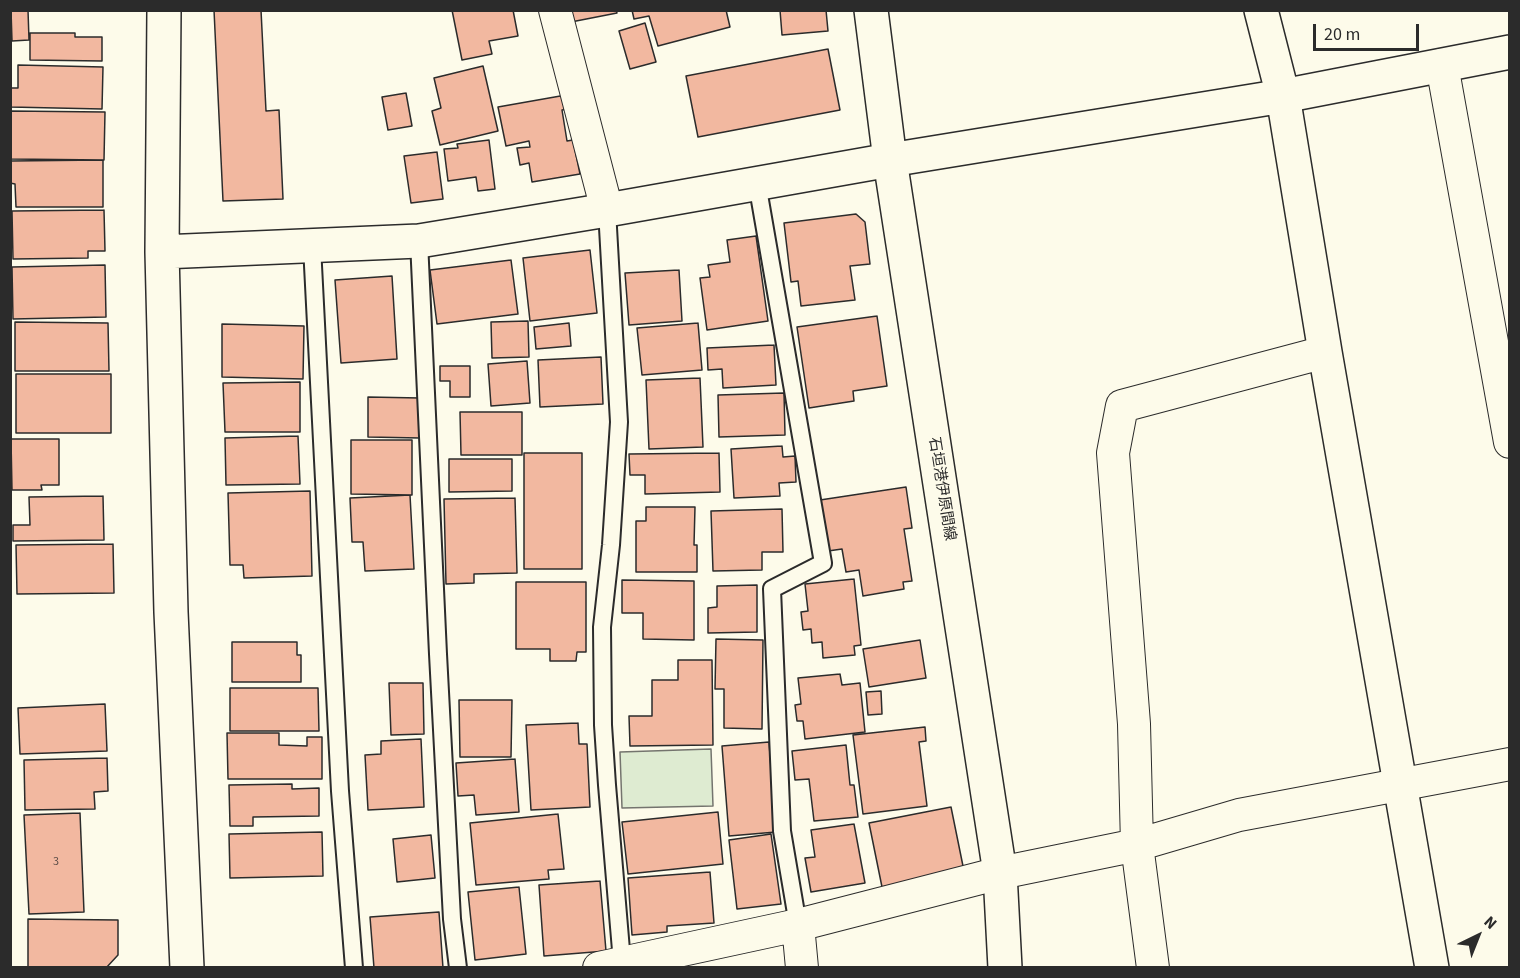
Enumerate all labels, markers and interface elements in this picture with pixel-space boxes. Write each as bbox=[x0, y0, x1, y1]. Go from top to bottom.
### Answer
scale bar bbox=[1316, 12, 1422, 50]
text: 20 m bbox=[1324, 22, 1360, 47]
street label: 石垣港伊原間線 bbox=[924, 436, 958, 542]
house number: 3 bbox=[53, 855, 59, 869]
north arrow bbox=[1448, 906, 1508, 966]
text: N bbox=[1479, 911, 1502, 935]

